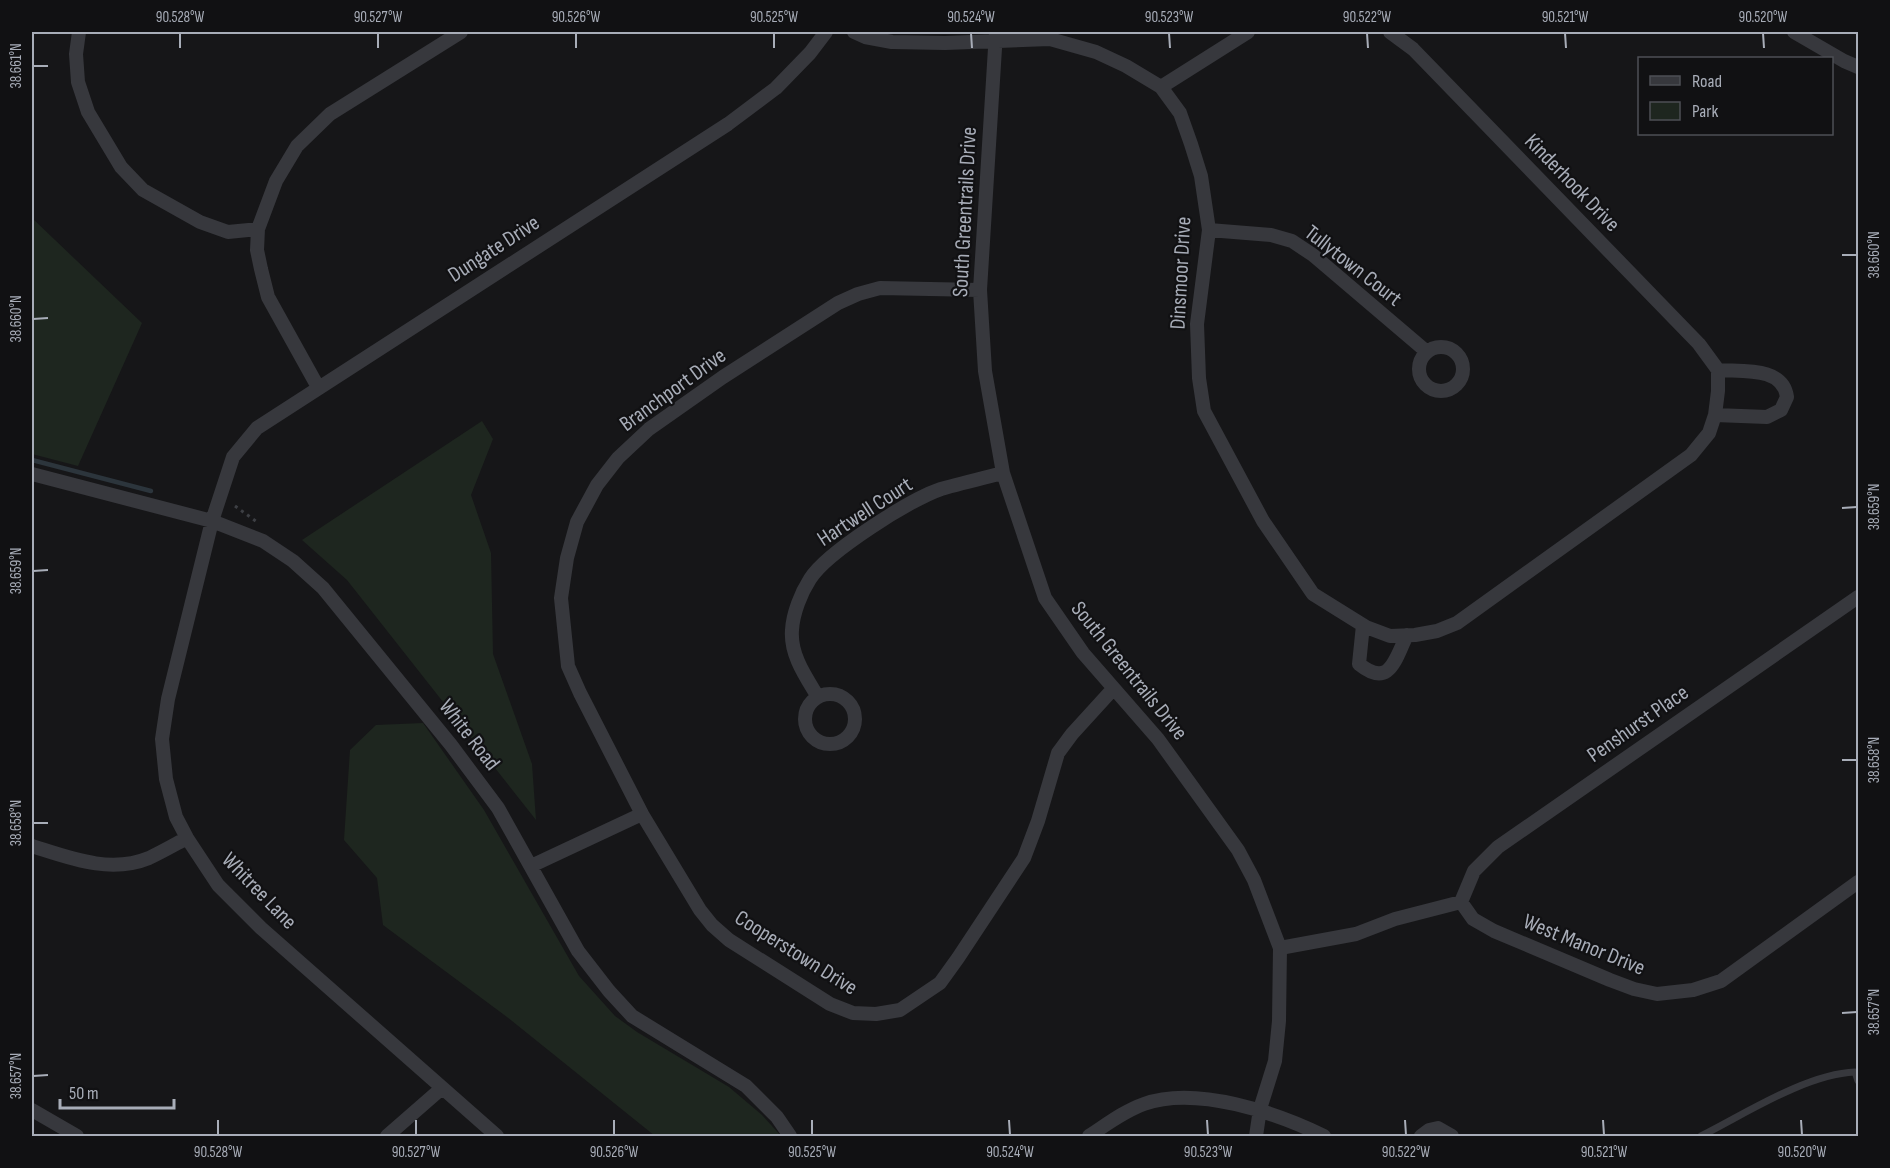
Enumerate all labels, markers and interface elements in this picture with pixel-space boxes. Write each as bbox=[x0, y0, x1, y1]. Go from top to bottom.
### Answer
text: 90.528°W bbox=[156, 8, 204, 27]
text: 90.527°W bbox=[354, 8, 403, 27]
text: 90.526°W bbox=[552, 8, 601, 27]
text: 90.525°W bbox=[750, 8, 798, 27]
text: 90.524°W bbox=[947, 8, 995, 27]
text: 90.523°W bbox=[1145, 8, 1193, 27]
text: 90.522°W bbox=[1343, 8, 1391, 27]
text: 90.521°W bbox=[1542, 8, 1589, 27]
text: 90.520°W bbox=[1739, 8, 1788, 27]
text: 38.661°N bbox=[7, 43, 26, 89]
legend bbox=[1638, 57, 1833, 135]
text: Road bbox=[1692, 71, 1722, 92]
text: Park bbox=[1692, 101, 1718, 122]
street label: South Greentrails Drive bbox=[947, 126, 983, 298]
street label: Kinderhook Drive bbox=[1519, 128, 1625, 238]
street label: Dungate Drive bbox=[443, 209, 545, 289]
street label: Dinsmoor Drive bbox=[1165, 216, 1197, 330]
street label: Tullytown Court bbox=[1299, 220, 1407, 313]
text: 38.660°N bbox=[1865, 231, 1884, 279]
text: 38.660°N bbox=[7, 295, 26, 343]
street label: Branchport Drive bbox=[614, 342, 732, 438]
street label: Hartwell Court bbox=[812, 471, 918, 553]
text: 38.659°N bbox=[1865, 484, 1884, 530]
text: 38.659°N bbox=[7, 548, 26, 594]
street label: South Greentrails Drive bbox=[1065, 596, 1193, 746]
street label: Penshurst Place bbox=[1582, 679, 1694, 769]
street label: White Road bbox=[433, 694, 505, 776]
text: 38.658°N bbox=[1865, 737, 1884, 783]
text: 38.658°N bbox=[7, 800, 26, 846]
street label: Whitree Lane bbox=[216, 847, 302, 935]
street label: Cooperstown Drive bbox=[730, 905, 862, 1001]
street label: West Manor Drive bbox=[1519, 908, 1649, 982]
text: 38.657°N bbox=[1865, 989, 1884, 1035]
text: 38.657°N bbox=[7, 1053, 26, 1099]
scale bar bbox=[60, 1072, 174, 1110]
text: 50 m bbox=[69, 1083, 99, 1104]
text: 90.528°W bbox=[194, 1143, 242, 1162]
text: 90.527°W bbox=[392, 1143, 441, 1162]
text: 90.526°W bbox=[590, 1143, 639, 1162]
text: 90.525°W bbox=[788, 1143, 836, 1162]
text: 90.524°W bbox=[986, 1143, 1034, 1162]
text: 90.523°W bbox=[1184, 1143, 1232, 1162]
text: 90.522°W bbox=[1382, 1143, 1430, 1162]
text: 90.521°W bbox=[1581, 1143, 1628, 1162]
text: 90.520°W bbox=[1778, 1143, 1827, 1162]

